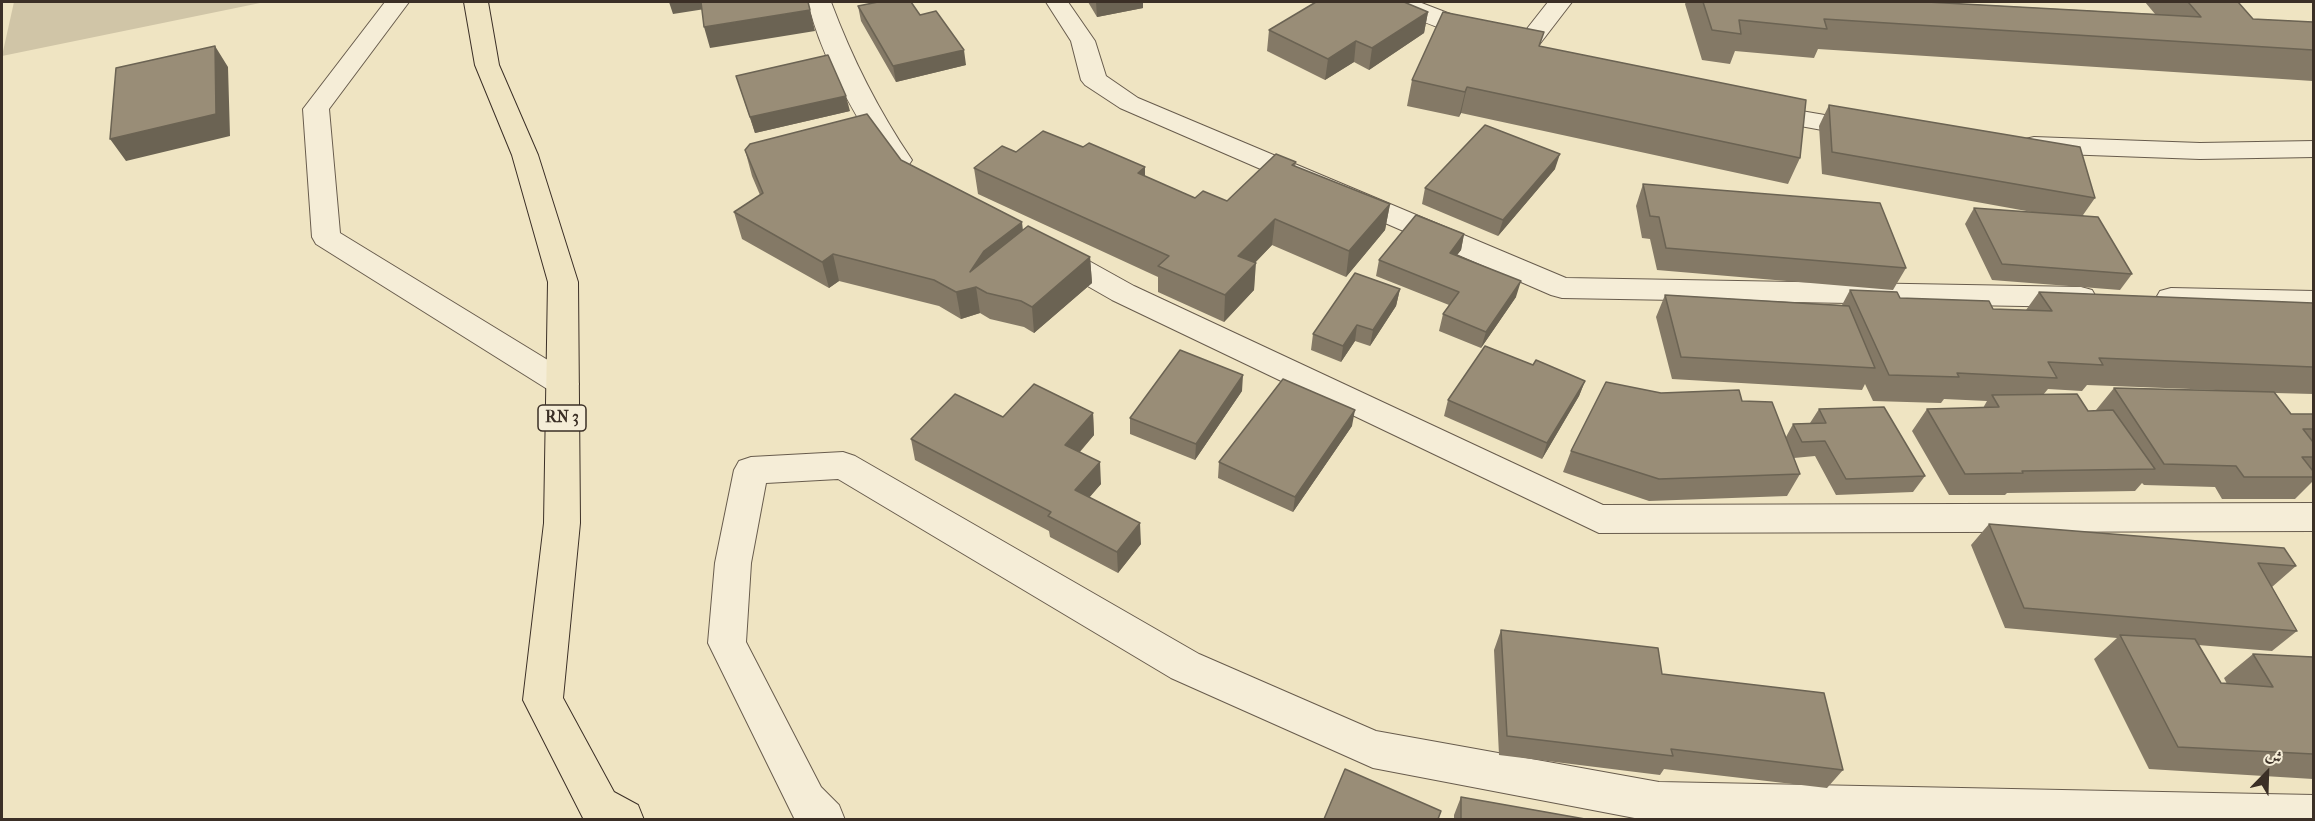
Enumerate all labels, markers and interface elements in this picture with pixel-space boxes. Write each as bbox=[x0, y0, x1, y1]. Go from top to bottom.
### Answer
road number: RN 3 bbox=[538, 405, 586, 431]
north arrow bbox=[2237, 743, 2297, 803]
text: ش bbox=[2263, 744, 2285, 768]

